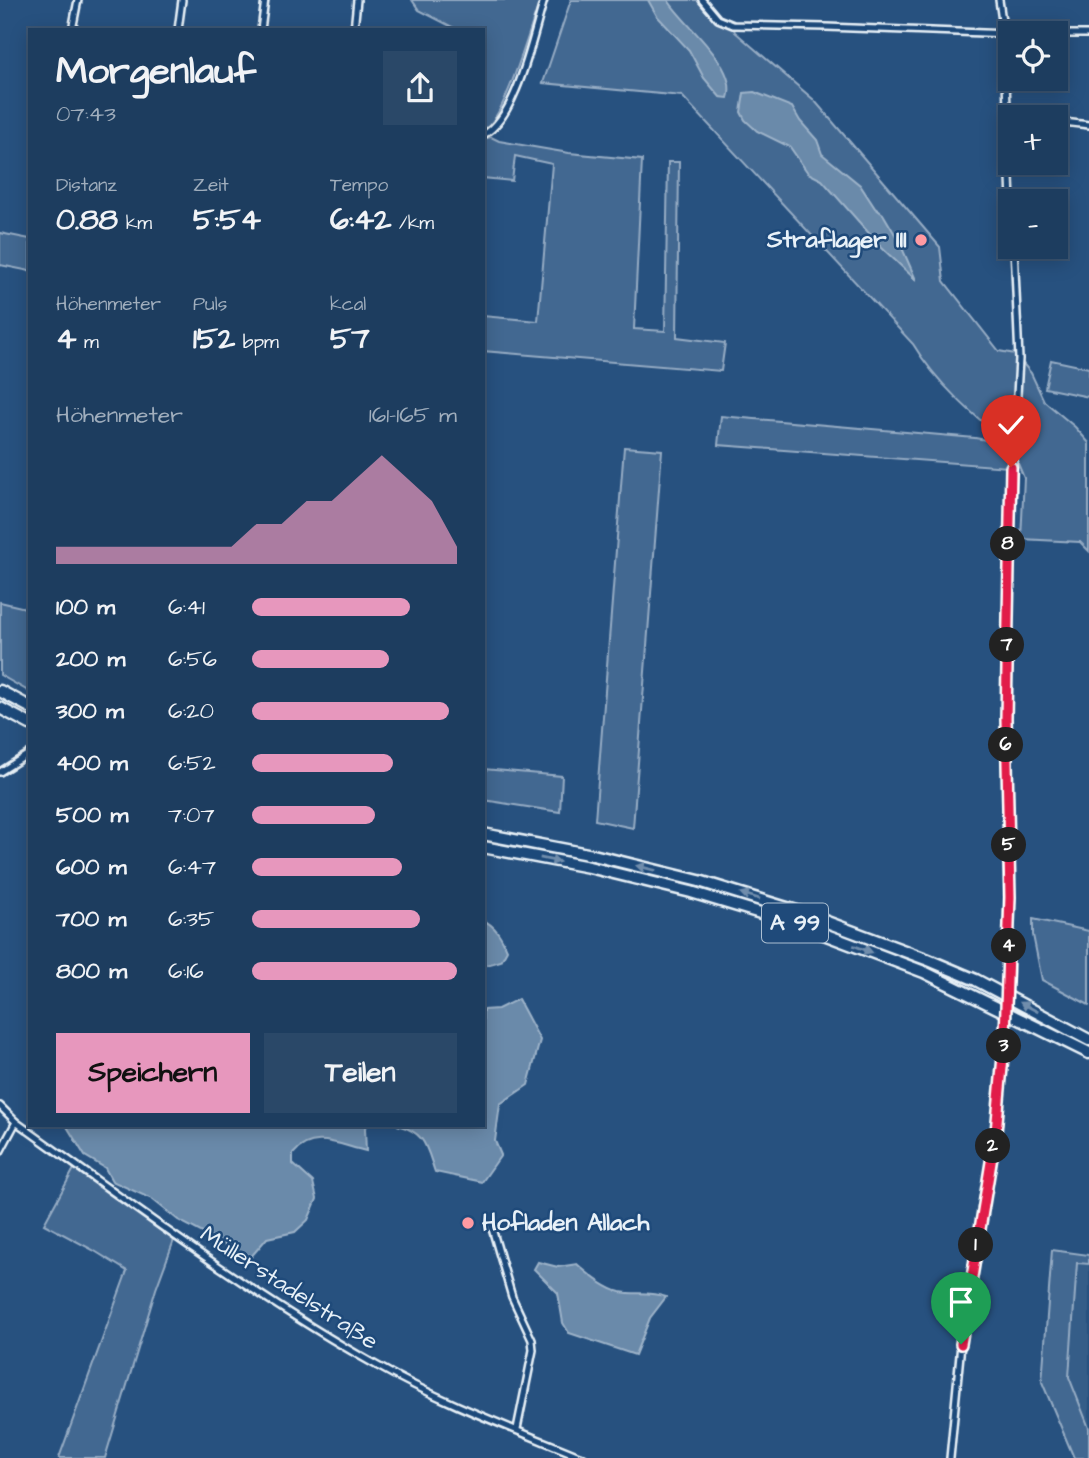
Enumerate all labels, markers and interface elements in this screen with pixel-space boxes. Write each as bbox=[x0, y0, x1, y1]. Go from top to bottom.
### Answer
map controls bbox=[998, 21, 1068, 259]
button: locate bbox=[998, 21, 1068, 91]
text: Morgenlauf bbox=[56, 46, 256, 98]
button: share bbox=[383, 51, 457, 125]
text: 07:43 bbox=[56, 98, 116, 130]
button: + bbox=[998, 105, 1068, 175]
text: Distanz bbox=[56, 172, 117, 199]
text: Zeit bbox=[193, 172, 229, 199]
text: Tempo bbox=[330, 172, 388, 199]
button: − bbox=[998, 189, 1068, 259]
text: 0.88 bbox=[56, 199, 118, 241]
text: 5:54 bbox=[193, 199, 261, 241]
text: 6:42 bbox=[330, 199, 391, 241]
text: km bbox=[118, 210, 152, 237]
text: /km bbox=[391, 210, 434, 237]
place label: Straflager III bbox=[766, 223, 907, 258]
marker: Straflager III bbox=[913, 232, 929, 248]
text: Höhenmeter bbox=[56, 291, 161, 318]
text: Puls bbox=[193, 291, 227, 318]
text: kcal bbox=[330, 291, 366, 318]
text: 4 bbox=[56, 318, 76, 360]
text: 152 bbox=[193, 318, 235, 360]
text: 57 bbox=[330, 318, 370, 360]
text: m bbox=[76, 329, 99, 356]
text: bpm bbox=[235, 329, 279, 356]
pin bbox=[981, 395, 1041, 467]
text: Höhenmeter bbox=[56, 399, 183, 431]
text: 161–165 m bbox=[369, 399, 457, 431]
icon: check bbox=[992, 406, 1030, 444]
pin: 8 bbox=[990, 526, 1026, 562]
text: 8 bbox=[1001, 530, 1014, 557]
text: 100 m bbox=[56, 591, 115, 623]
text: 6:41 bbox=[168, 591, 205, 623]
pin: 7 bbox=[990, 628, 1024, 662]
text: 7 bbox=[1001, 631, 1012, 658]
text: 200 m bbox=[56, 643, 125, 675]
text: 6:56 bbox=[168, 643, 217, 675]
text: 300 m bbox=[56, 695, 124, 727]
text: 6:20 bbox=[168, 695, 214, 727]
pin: 6 bbox=[988, 728, 1024, 762]
text: 6 bbox=[1000, 731, 1011, 758]
text: 400 m bbox=[56, 747, 128, 779]
text: 6:52 bbox=[168, 747, 216, 779]
text: 500 m bbox=[56, 799, 128, 831]
text: 7:07 bbox=[168, 799, 215, 831]
pin: 5 bbox=[992, 828, 1026, 862]
text: 5 bbox=[1002, 831, 1015, 858]
text: 600 m bbox=[56, 851, 127, 883]
text: 6:47 bbox=[168, 851, 216, 883]
one-way arrow bbox=[539, 855, 561, 866]
one-way arrow bbox=[635, 862, 657, 873]
one-way arrow bbox=[739, 891, 760, 901]
text: 700 m bbox=[56, 903, 126, 935]
text: 6:35 bbox=[168, 903, 214, 935]
road number: A 99 bbox=[762, 904, 828, 942]
pin: 4 bbox=[992, 928, 1026, 964]
text: 4 bbox=[1002, 932, 1015, 959]
one-way arrow bbox=[852, 943, 873, 954]
text: 800 m bbox=[56, 955, 127, 987]
text: 6:16 bbox=[168, 955, 204, 987]
one-way arrow bbox=[1019, 1002, 1039, 1013]
pin: 3 bbox=[986, 1028, 1021, 1064]
text: 3 bbox=[999, 1032, 1008, 1059]
button: Speichern bbox=[56, 1033, 250, 1113]
button: Teilen bbox=[264, 1033, 457, 1113]
pin: 2 bbox=[976, 1128, 1010, 1164]
text: 2 bbox=[987, 1132, 998, 1159]
place label: Hofladen Allach bbox=[482, 1206, 650, 1240]
marker: Hofladen Allach bbox=[460, 1215, 476, 1231]
street label: Müllerstadelstraße bbox=[193, 1218, 385, 1358]
pin: 1 bbox=[958, 1228, 993, 1262]
text: 1 bbox=[974, 1231, 977, 1258]
pin bbox=[931, 1272, 991, 1344]
icon: arrive bbox=[942, 1283, 980, 1321]

